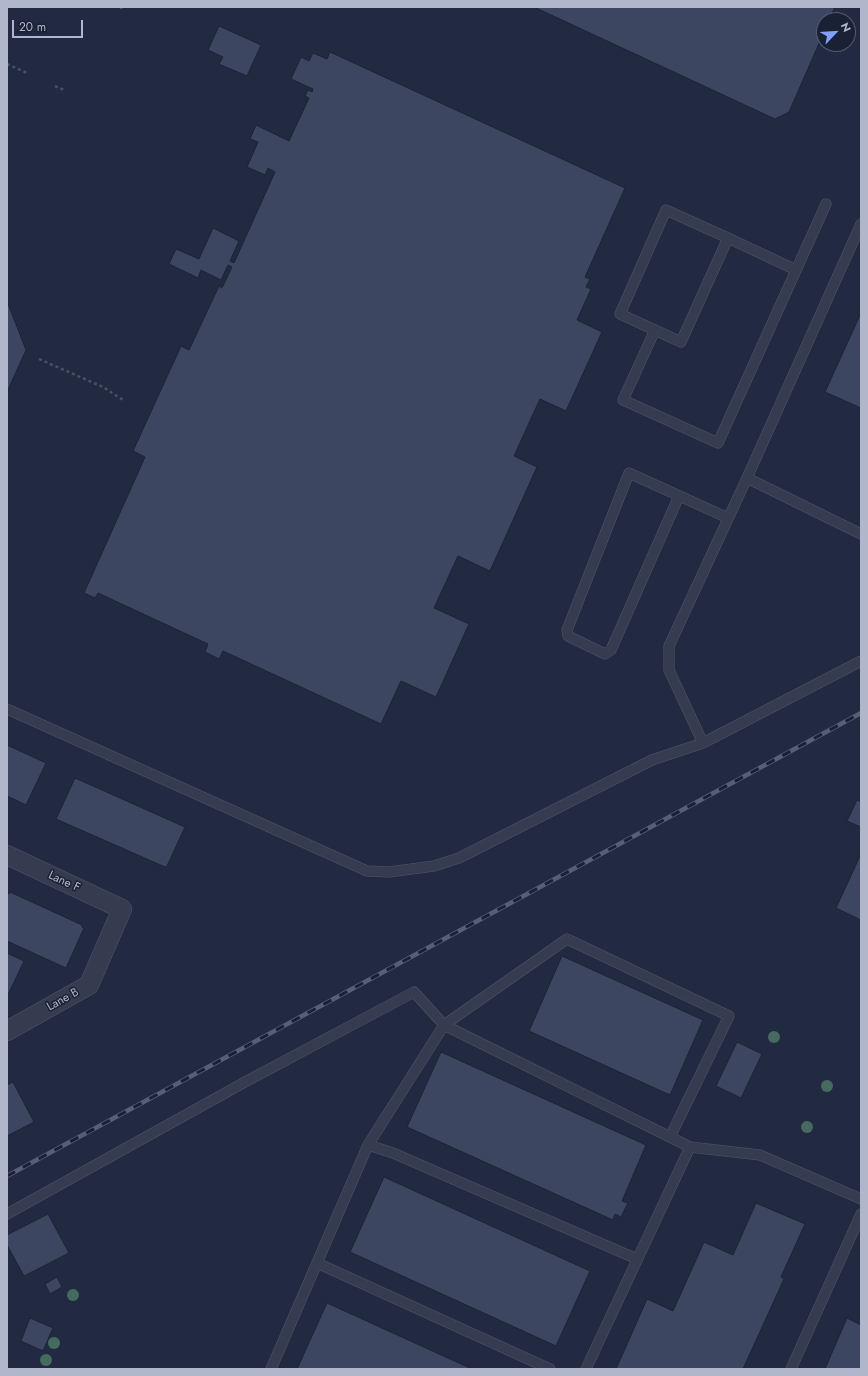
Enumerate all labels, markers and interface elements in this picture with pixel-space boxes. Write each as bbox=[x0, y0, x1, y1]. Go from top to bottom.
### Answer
scale bar bbox=[14, 12, 85, 38]
north arrow bbox=[816, 12, 856, 52]
text: 20 m bbox=[19, 18, 46, 36]
text: N bbox=[837, 20, 855, 35]
street label: Lane F bbox=[46, 868, 82, 896]
street label: Lane B bbox=[45, 985, 81, 1015]

